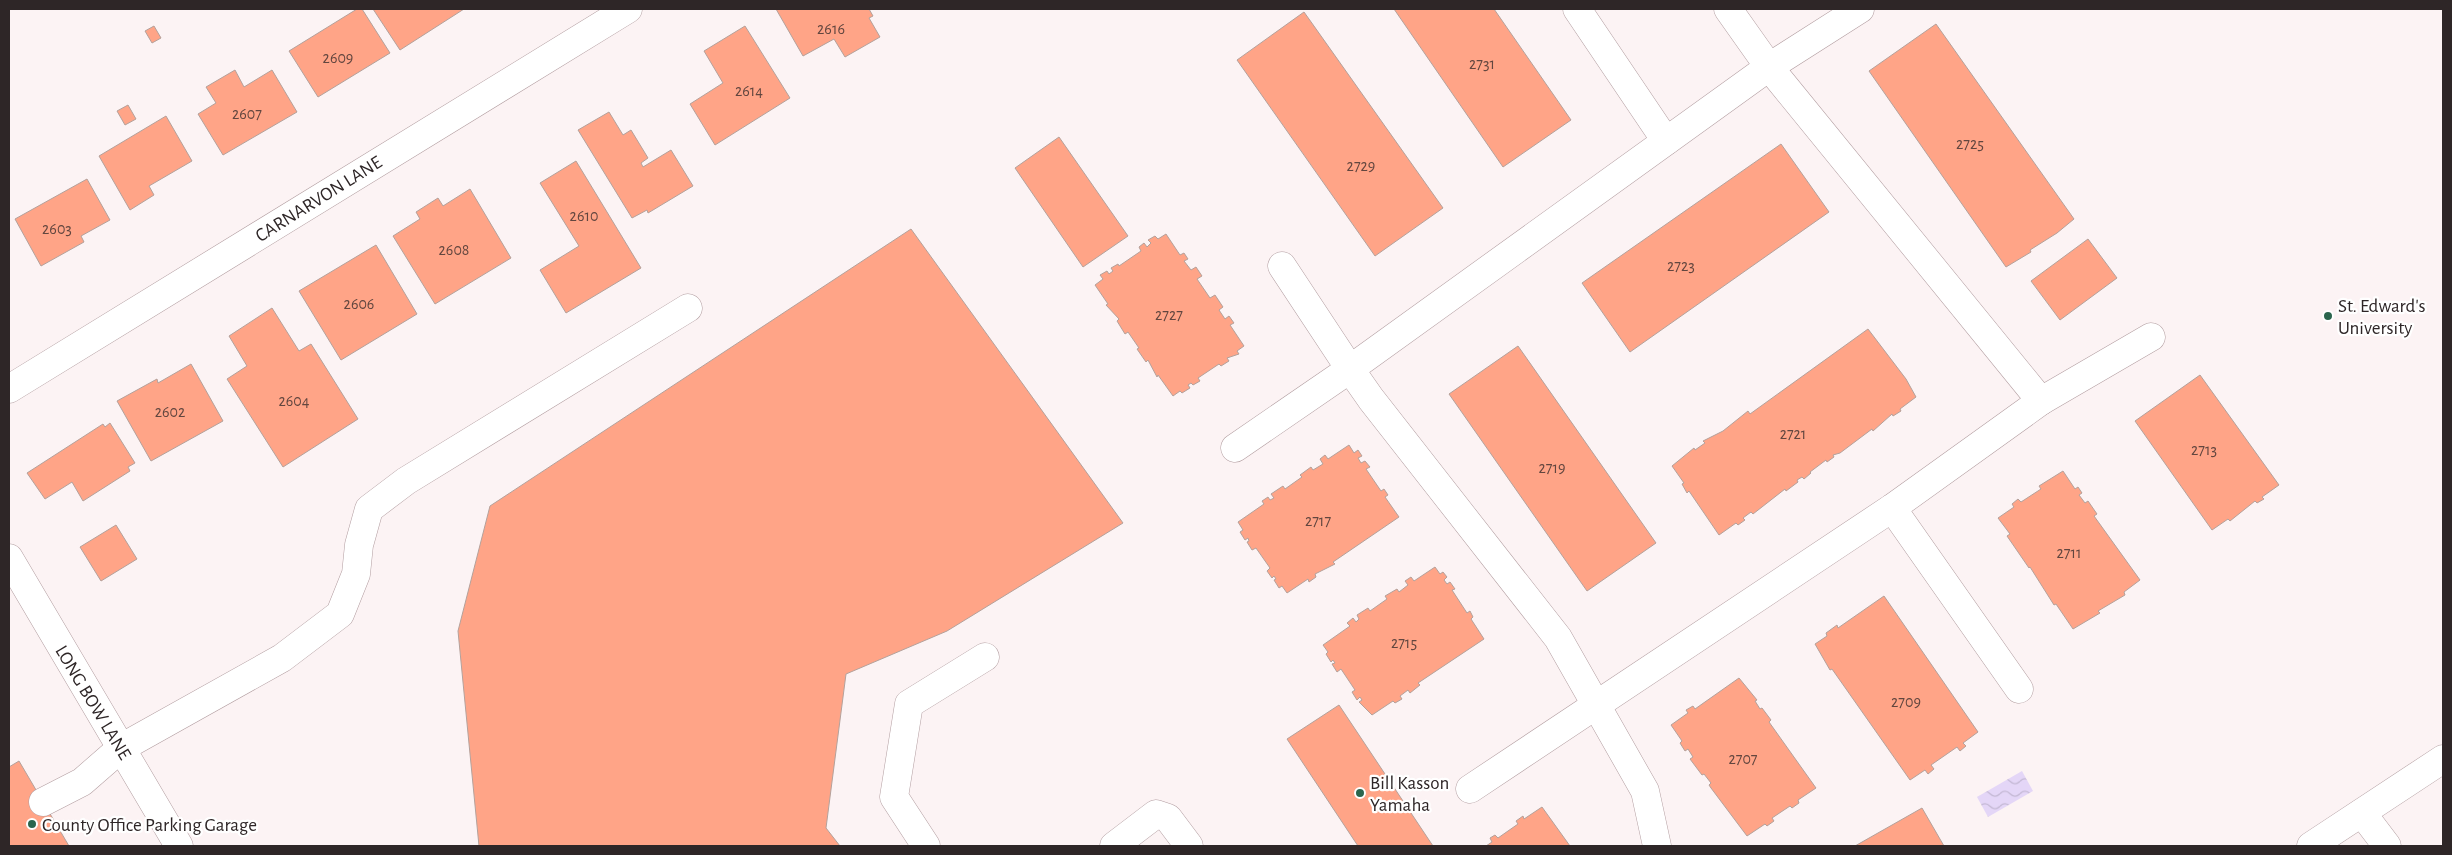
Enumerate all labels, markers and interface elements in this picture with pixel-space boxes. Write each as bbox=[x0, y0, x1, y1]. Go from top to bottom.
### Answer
house number: 2616 bbox=[817, 21, 845, 37]
house number: 2609 bbox=[323, 50, 353, 66]
house number: 2731 bbox=[1469, 56, 1495, 72]
house number: 2614 bbox=[735, 83, 763, 99]
house number: 2607 bbox=[232, 106, 262, 122]
house number: 2725 bbox=[1956, 136, 1984, 152]
street label: CARNARVON LANE bbox=[252, 153, 385, 246]
house number: 2729 bbox=[1347, 158, 1375, 174]
house number: 2610 bbox=[570, 208, 598, 224]
house number: 2603 bbox=[42, 221, 72, 237]
house number: 2608 bbox=[439, 242, 469, 258]
house number: 2723 bbox=[1667, 258, 1695, 274]
house number: 2606 bbox=[344, 296, 374, 312]
place label: St. Edward's University bbox=[2338, 297, 2426, 338]
house number: 2727 bbox=[1155, 307, 1183, 323]
marker: St. Edward's University bbox=[2322, 310, 2334, 322]
house number: 2604 bbox=[279, 393, 310, 409]
house number: 2602 bbox=[155, 404, 185, 420]
house number: 2721 bbox=[1780, 426, 1806, 442]
house number: 2713 bbox=[2191, 442, 2217, 458]
house number: 2719 bbox=[1539, 460, 1565, 476]
house number: 2717 bbox=[1305, 513, 1331, 529]
house number: 2711 bbox=[2057, 545, 2081, 561]
house number: 2715 bbox=[1391, 635, 1417, 651]
street label: LONG BOW LANE bbox=[51, 642, 134, 763]
house number: 2709 bbox=[1891, 694, 1921, 710]
house number: 2707 bbox=[1728, 751, 1758, 767]
place label: Bill Kasson Yamaha bbox=[1370, 774, 1449, 815]
marker: Bill Kasson Yamaha bbox=[1354, 787, 1366, 799]
place label: County Office Parking Garage bbox=[42, 816, 257, 835]
marker: County Office Parking Garage bbox=[26, 818, 38, 830]

